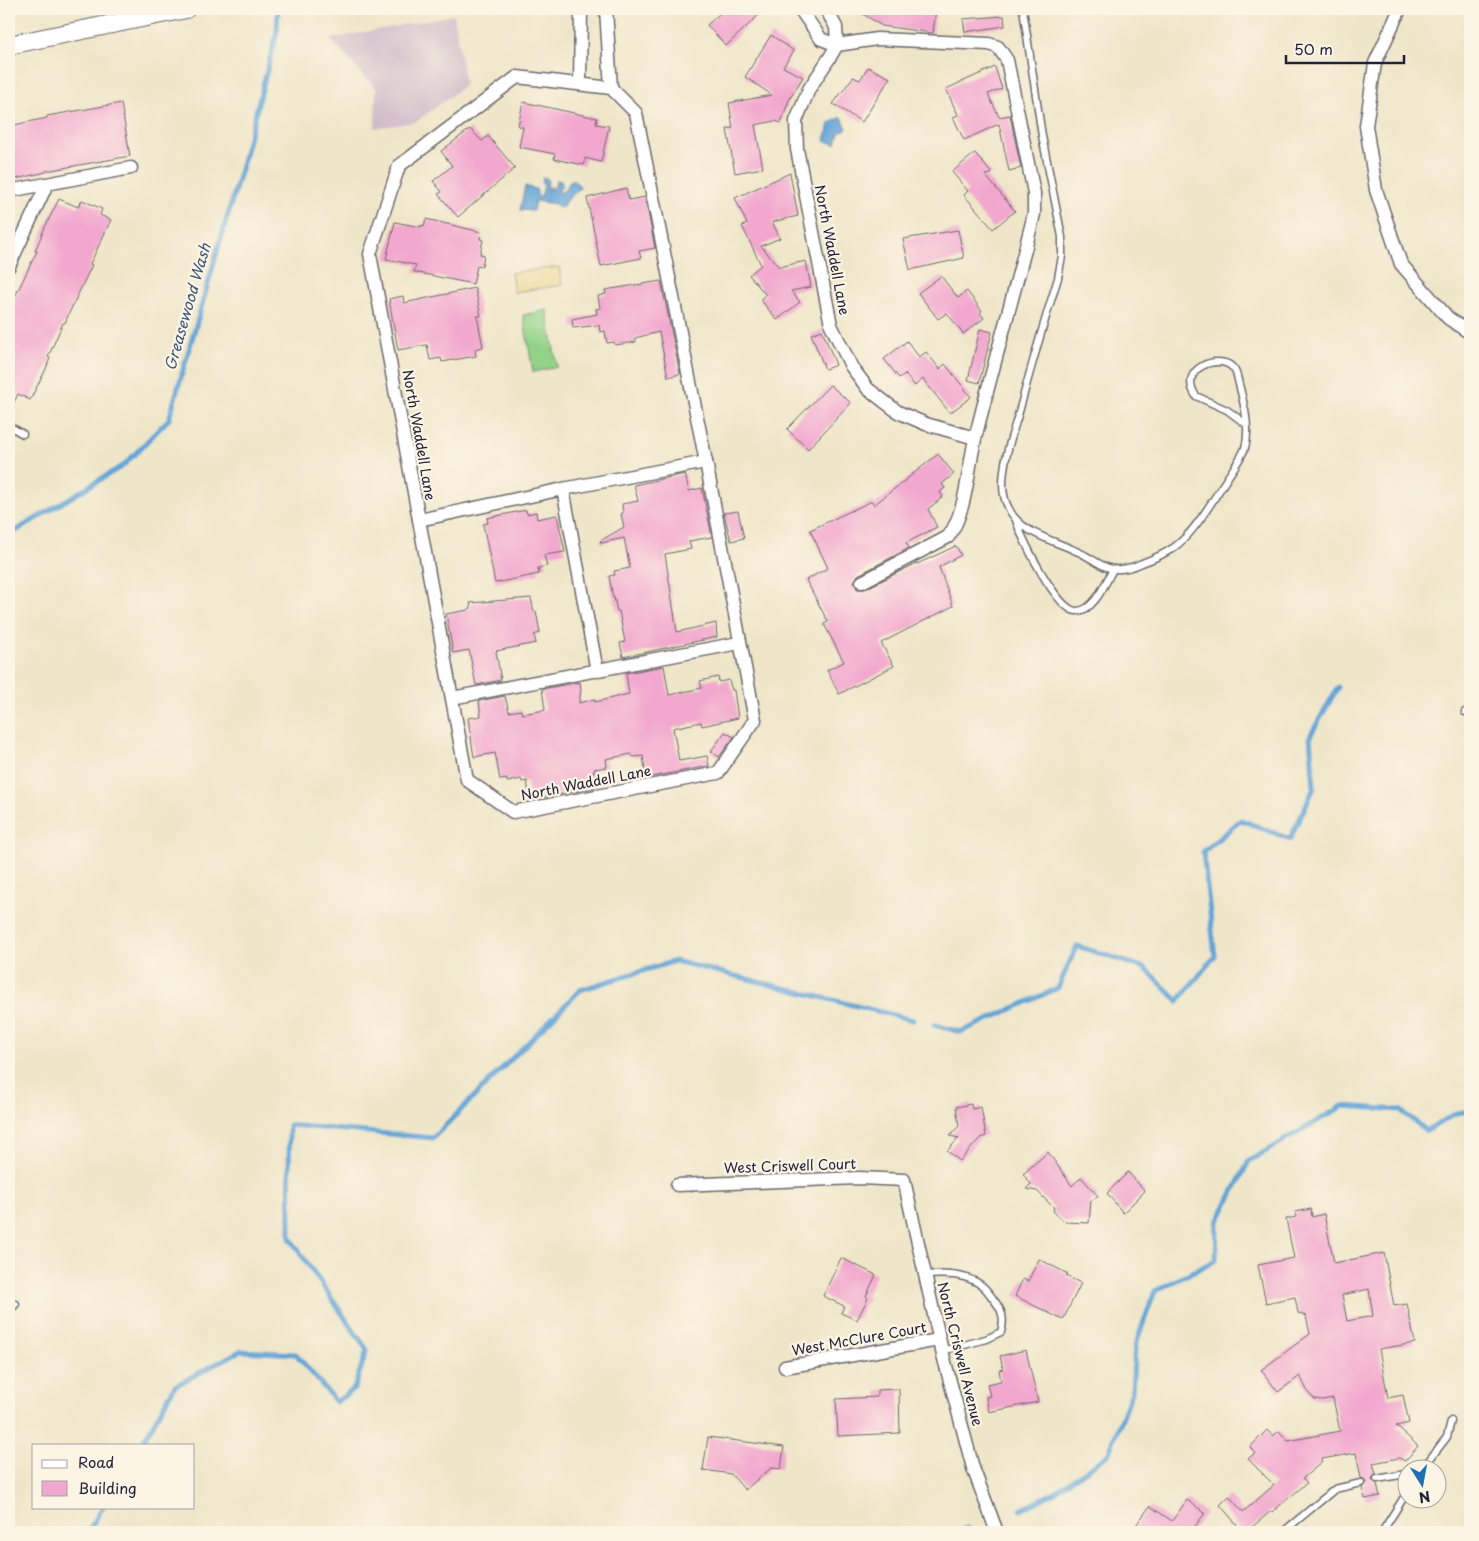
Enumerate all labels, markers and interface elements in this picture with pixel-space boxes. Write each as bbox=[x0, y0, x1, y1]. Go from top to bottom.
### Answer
scale bar bbox=[1286, 32, 1404, 64]
text: 50 m bbox=[1294, 37, 1333, 60]
street label: North Waddell Lane bbox=[810, 183, 855, 317]
water label: Greasewood Wash bbox=[157, 240, 216, 373]
street label: North Waddell Lane bbox=[398, 368, 441, 502]
street label: North Waddell Lane bbox=[519, 760, 653, 805]
street label: West Criswell Court bbox=[723, 1153, 857, 1178]
street label: North Criswell Avenue bbox=[932, 1280, 989, 1429]
street label: West McClure Court bbox=[790, 1316, 928, 1361]
legend bbox=[32, 1444, 195, 1508]
text: Road bbox=[78, 1450, 114, 1473]
north arrow bbox=[1396, 1458, 1446, 1508]
text: Building bbox=[78, 1476, 137, 1499]
text: N bbox=[1417, 1486, 1432, 1509]

